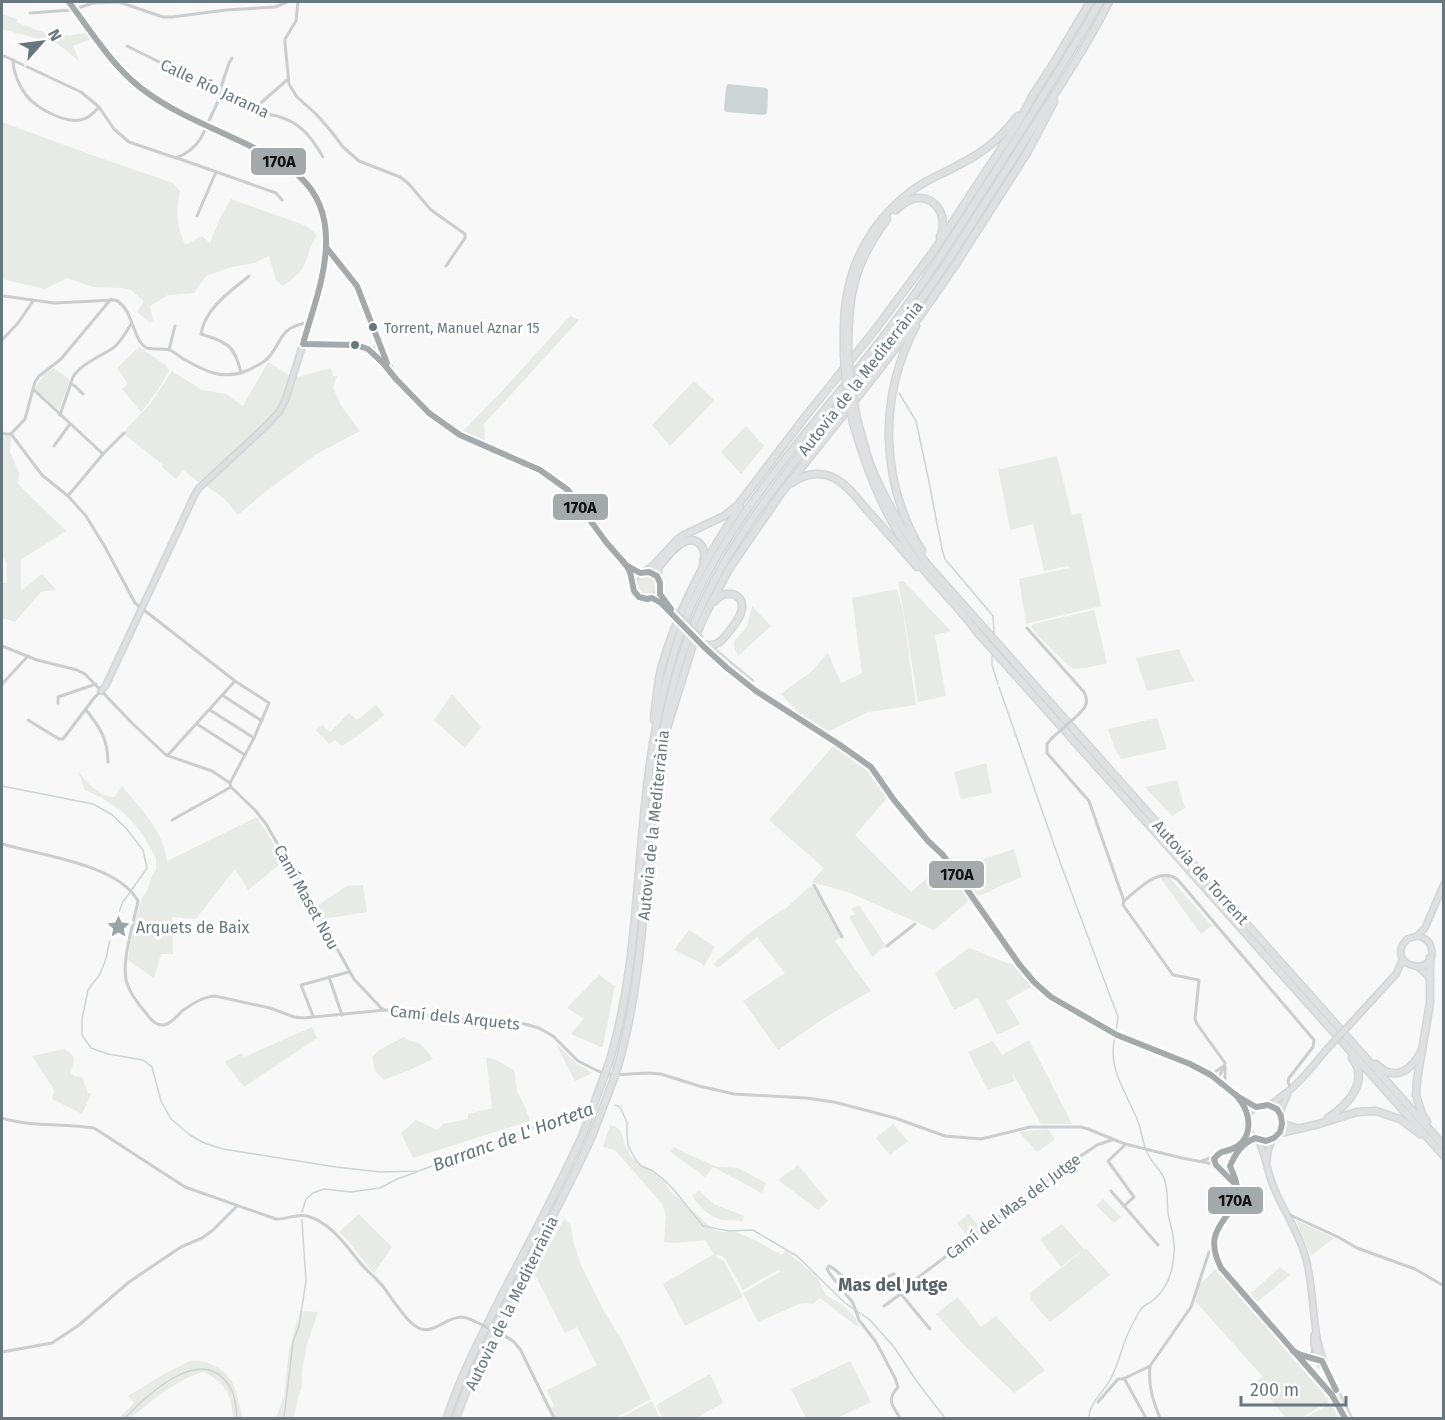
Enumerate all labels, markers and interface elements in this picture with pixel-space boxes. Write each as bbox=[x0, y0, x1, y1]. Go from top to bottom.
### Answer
north arrow bbox=[12, 12, 72, 72]
text: N bbox=[44, 26, 66, 44]
street label: Calle Río Jarama bbox=[157, 55, 272, 122]
line badge: 170A bbox=[250, 147, 307, 176]
text: 170A bbox=[262, 152, 296, 171]
street label: Autovia de la Mediterrània bbox=[794, 297, 927, 460]
place label: Torrent, Manuel Aznar 15 bbox=[384, 320, 540, 337]
marker: Torrent, Manuel Aznar 15 bbox=[367, 321, 379, 333]
unlabelled marker bbox=[349, 339, 361, 351]
line badge: 170A bbox=[552, 493, 609, 521]
text: 170A bbox=[563, 498, 597, 517]
street label: Autovia de la Mediterrània bbox=[634, 729, 673, 921]
street label: Autovia de Torrent bbox=[1149, 816, 1253, 929]
street label: Camí Maset Nou bbox=[270, 842, 343, 953]
line badge: 170A bbox=[928, 860, 985, 889]
text: 170A bbox=[940, 865, 974, 884]
place icon: Arquets de Baix bbox=[105, 914, 131, 940]
place label: Arquets de Baix bbox=[136, 918, 249, 937]
street label: Camí dels Arquets bbox=[389, 1001, 521, 1034]
water label: Barranc de L' Horteta bbox=[430, 1098, 596, 1176]
street label: Camí del Mas del Jutge bbox=[942, 1150, 1084, 1263]
line badge: 170A bbox=[1207, 1186, 1264, 1215]
text: 170A bbox=[1218, 1191, 1252, 1210]
street label: Autovia de la Mediterrània bbox=[461, 1213, 562, 1393]
district label: Mas del Jutge bbox=[838, 1274, 948, 1296]
scale bar bbox=[1241, 1369, 1346, 1407]
text: 200 m bbox=[1250, 1379, 1299, 1401]

